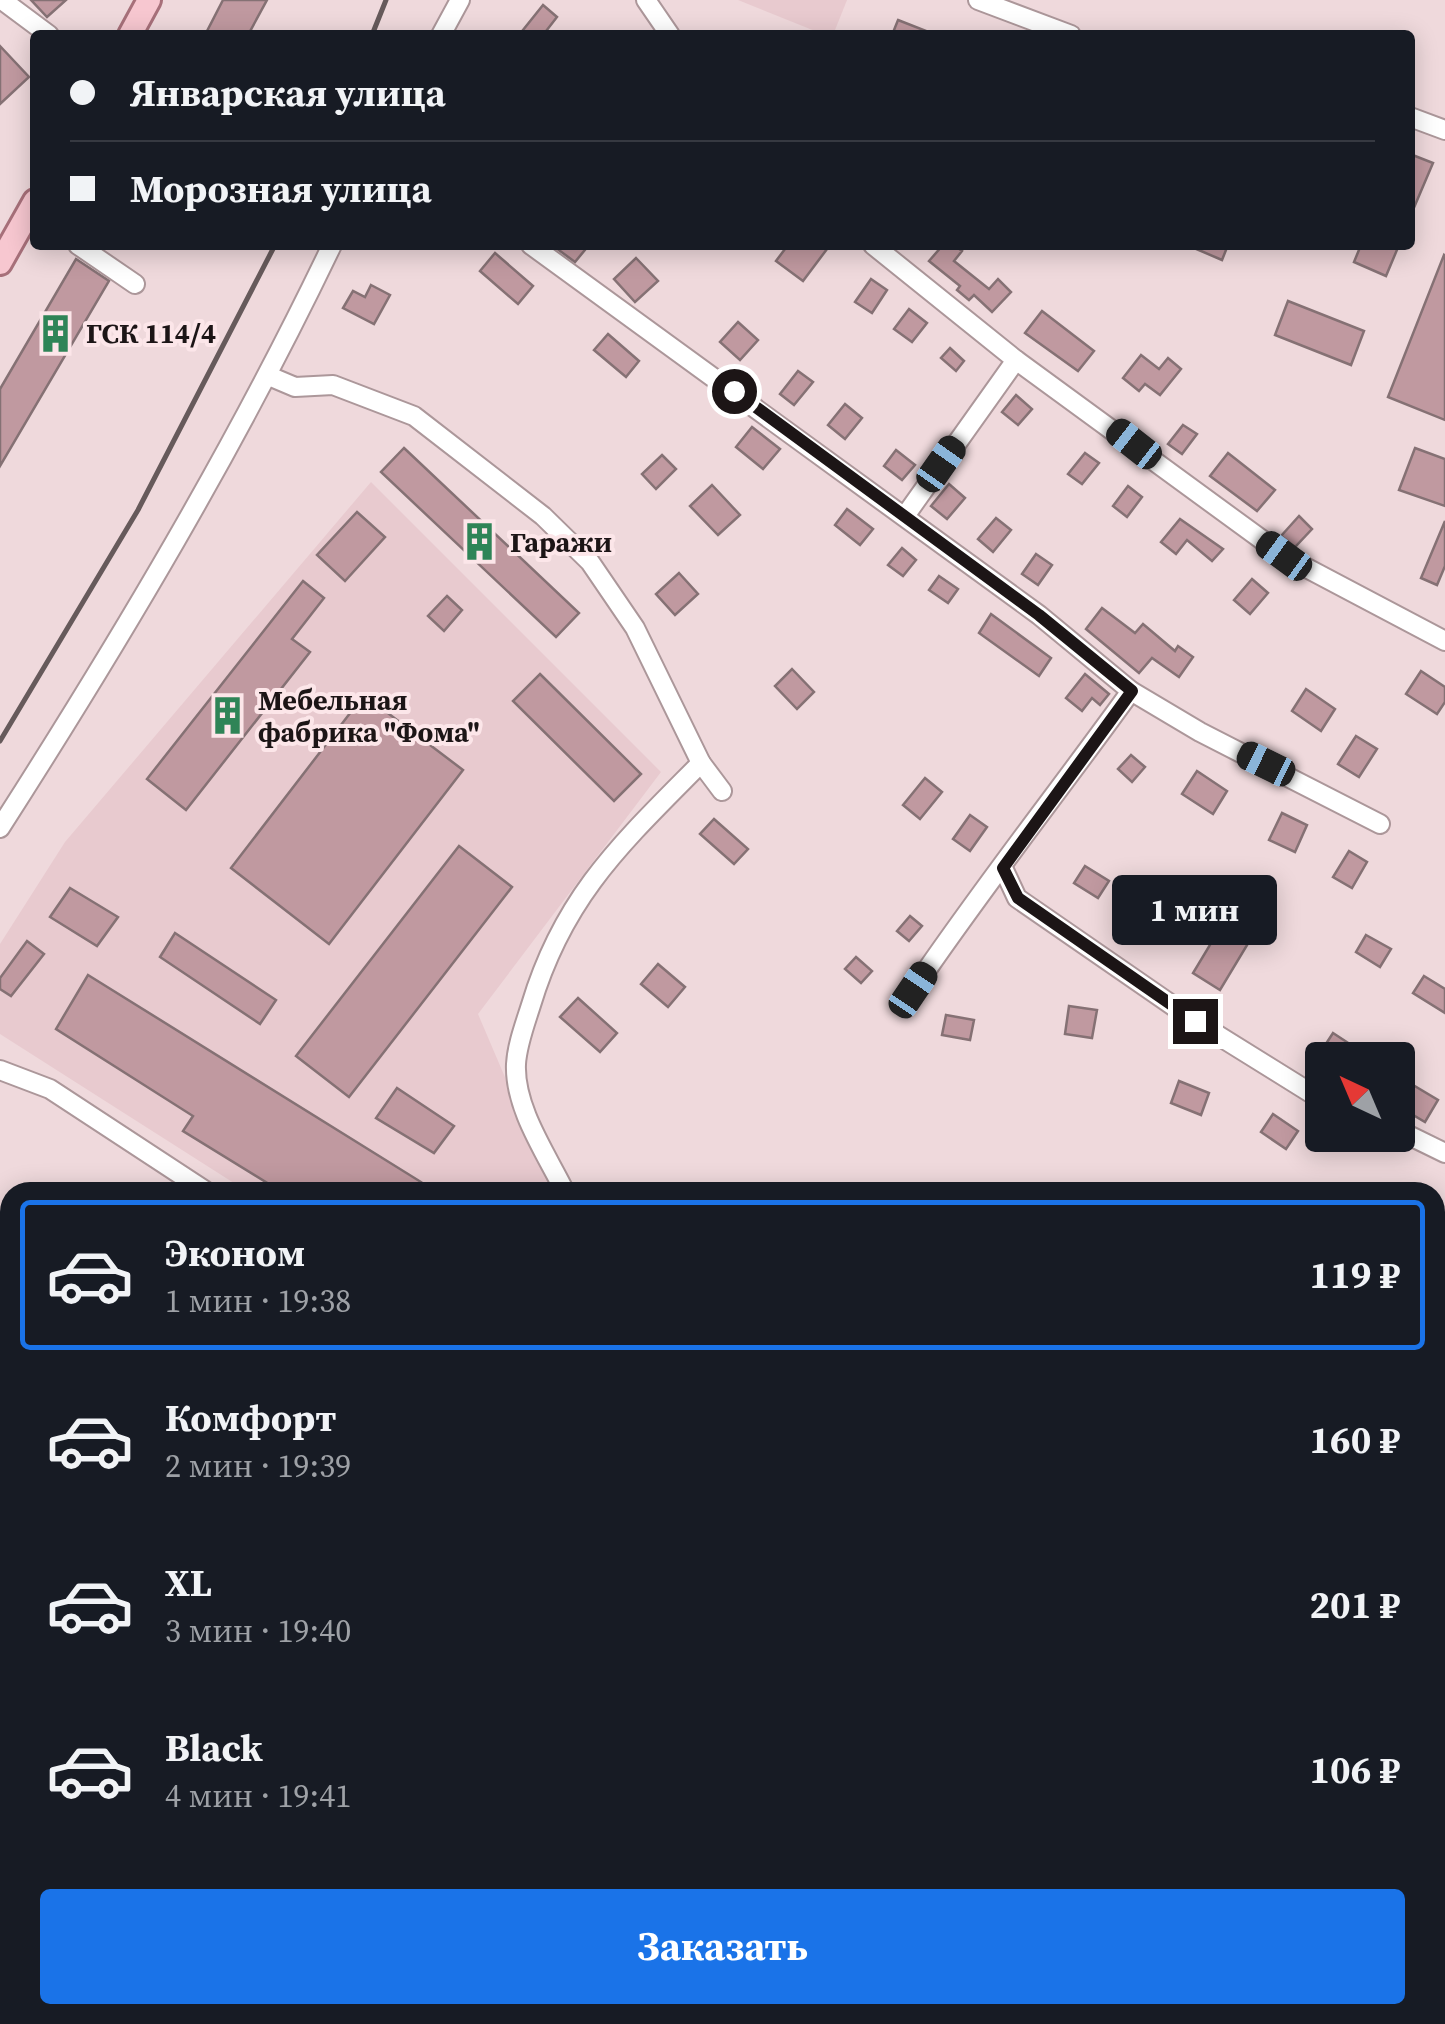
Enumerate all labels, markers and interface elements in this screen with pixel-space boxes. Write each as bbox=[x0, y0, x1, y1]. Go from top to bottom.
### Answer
text: Январская улица bbox=[130, 67, 446, 119]
text: Морозная улица bbox=[130, 163, 432, 215]
building icon: ГСК 114/4 bbox=[35, 312, 77, 354]
place label: ГСК 114/4 bbox=[86, 314, 216, 352]
route start bbox=[712, 369, 757, 414]
car bbox=[1101, 414, 1167, 474]
car bbox=[912, 431, 970, 497]
building icon: Гаражи bbox=[459, 521, 501, 563]
place label: Гаражи bbox=[510, 523, 612, 561]
car bbox=[1251, 526, 1317, 586]
place label: Мебельная фабрика "Фома" bbox=[258, 681, 480, 751]
building icon: Мебельная фабрика "Фома" bbox=[207, 695, 249, 737]
car bbox=[1232, 737, 1300, 791]
callout: 1 мин bbox=[1112, 876, 1278, 946]
text: 1 мин bbox=[1150, 888, 1239, 932]
car bbox=[884, 957, 942, 1023]
route end bbox=[1173, 999, 1218, 1044]
north arrow bbox=[1305, 1042, 1415, 1152]
map controls bbox=[1305, 1042, 1415, 1152]
text: Эконом bbox=[165, 1227, 305, 1279]
icon: car bbox=[45, 1230, 135, 1320]
text: 119 ₽ bbox=[1309, 1249, 1400, 1301]
text: 1 мин · 19:38 bbox=[165, 1279, 351, 1323]
text: Комфорт bbox=[165, 1392, 336, 1444]
icon: car bbox=[45, 1395, 135, 1485]
text: 160 ₽ bbox=[1309, 1414, 1400, 1466]
text: 2 мин · 19:39 bbox=[165, 1444, 351, 1488]
text: XL bbox=[165, 1557, 212, 1609]
icon: car bbox=[45, 1560, 135, 1650]
text: 201 ₽ bbox=[1309, 1579, 1400, 1631]
text: 3 мин · 19:40 bbox=[165, 1609, 351, 1653]
text: Black bbox=[165, 1722, 263, 1774]
icon: car bbox=[45, 1725, 135, 1815]
text: 106 ₽ bbox=[1309, 1744, 1400, 1796]
text: 4 мин · 19:41 bbox=[165, 1774, 351, 1818]
button: Заказать bbox=[40, 1889, 1405, 2004]

